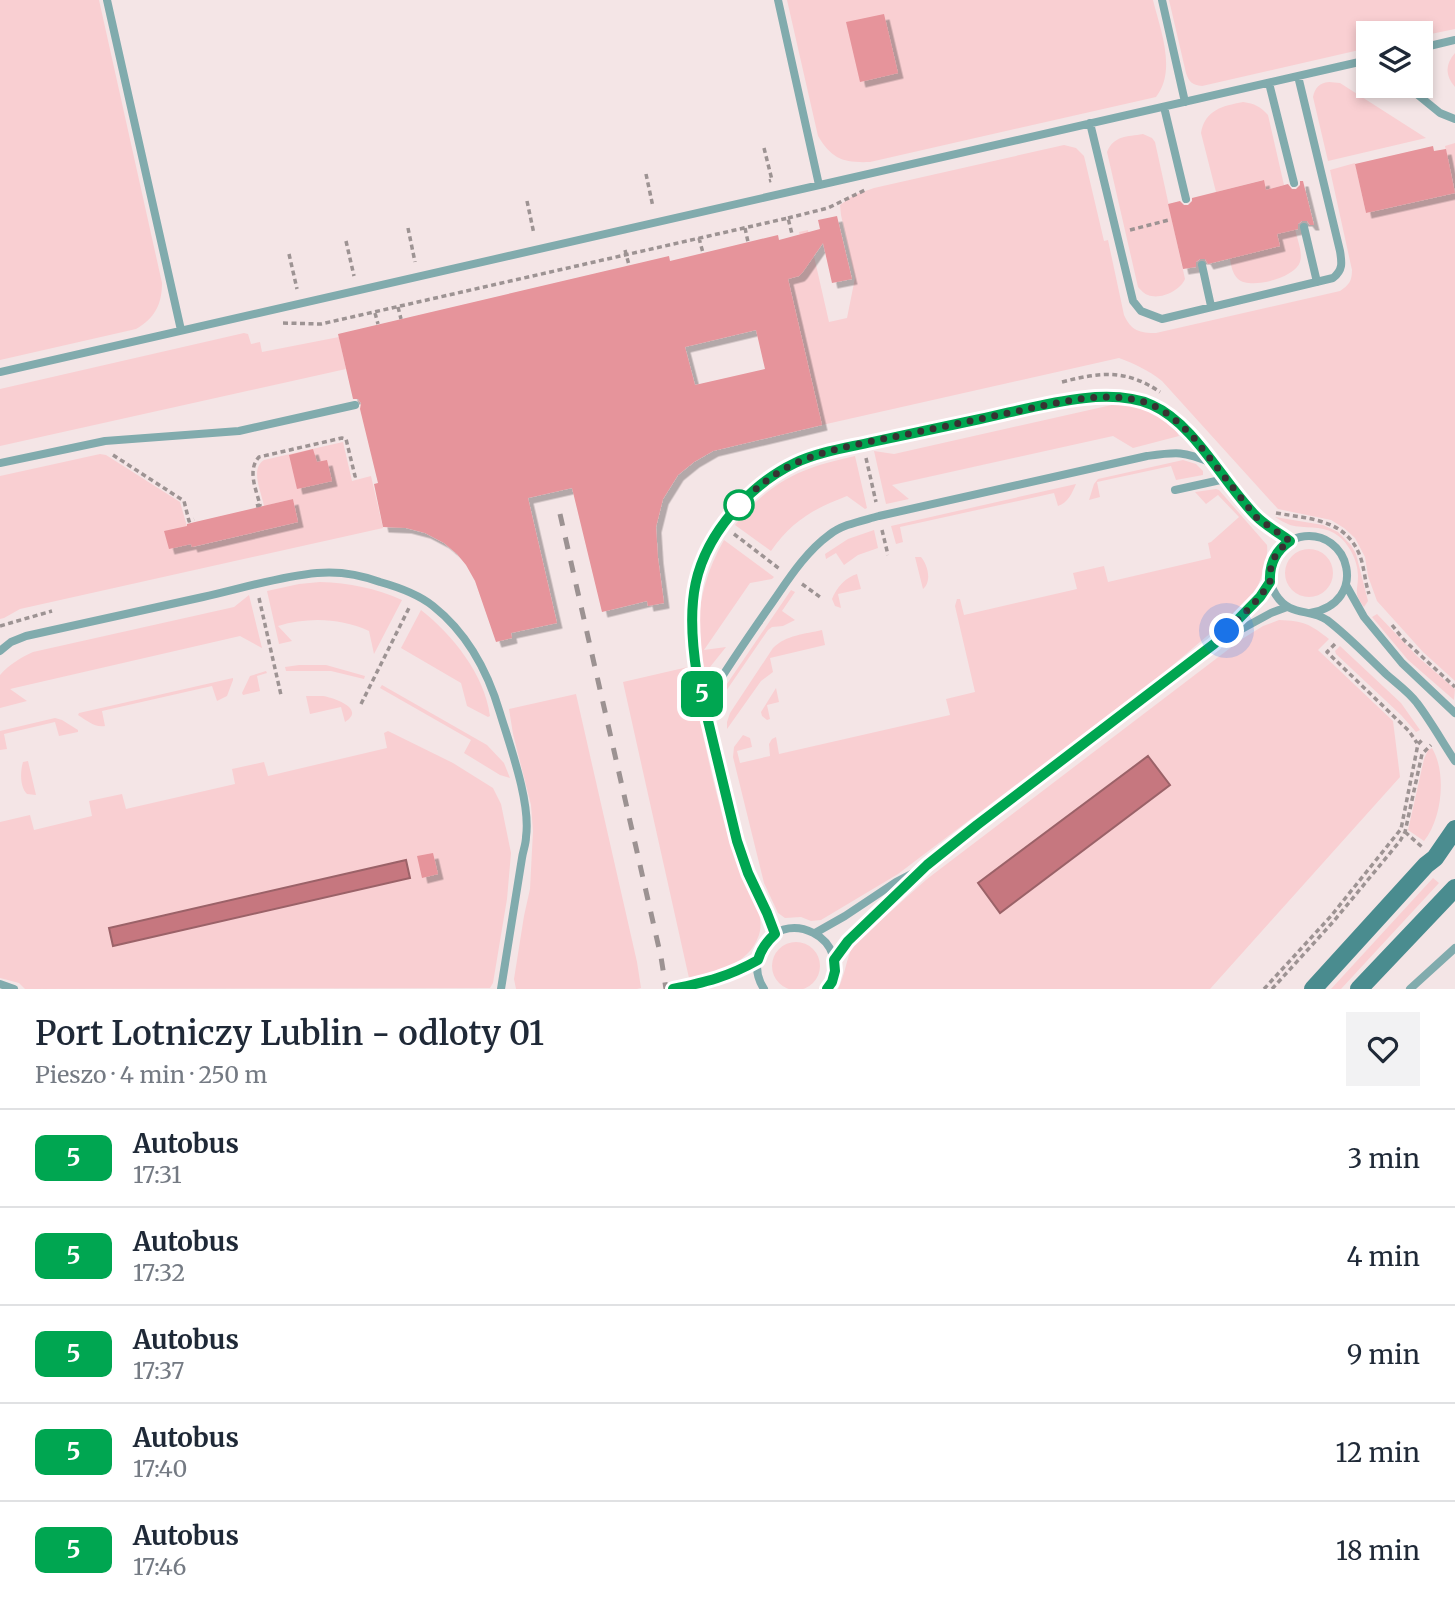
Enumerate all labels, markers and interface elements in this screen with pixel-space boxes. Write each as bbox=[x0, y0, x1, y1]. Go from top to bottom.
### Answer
map controls bbox=[1356, 21, 1433, 98]
button: layers bbox=[1356, 21, 1433, 98]
unlabelled marker bbox=[724, 490, 754, 520]
your location bbox=[1209, 613, 1244, 648]
line badge: 5 bbox=[679, 671, 725, 717]
text: 5 bbox=[695, 678, 709, 709]
button: heart bbox=[1346, 1012, 1420, 1086]
text: Port Lotniczy Lublin - odloty 01 bbox=[35, 1013, 544, 1054]
text: Pieszo · 4 min · 250 m bbox=[35, 1060, 267, 1089]
text: Autobus bbox=[133, 1127, 239, 1160]
text: 5 bbox=[66, 1142, 81, 1173]
text: 3 min bbox=[1348, 1142, 1420, 1175]
text: 17:31 bbox=[133, 1160, 182, 1189]
text: Autobus bbox=[133, 1225, 239, 1258]
text: 5 bbox=[66, 1240, 81, 1271]
text: 4 min bbox=[1346, 1240, 1420, 1273]
text: 17:32 bbox=[133, 1258, 185, 1287]
text: Autobus bbox=[133, 1323, 239, 1356]
text: 5 bbox=[66, 1338, 81, 1369]
text: 9 min bbox=[1347, 1338, 1420, 1371]
text: 17:37 bbox=[133, 1356, 184, 1385]
text: Autobus bbox=[133, 1421, 239, 1454]
text: 5 bbox=[66, 1436, 81, 1467]
text: 12 min bbox=[1336, 1436, 1420, 1469]
text: 17:40 bbox=[133, 1454, 187, 1483]
text: Autobus bbox=[133, 1519, 239, 1552]
text: 5 bbox=[66, 1534, 81, 1565]
text: 18 min bbox=[1336, 1534, 1420, 1567]
text: 17:46 bbox=[133, 1552, 186, 1581]

